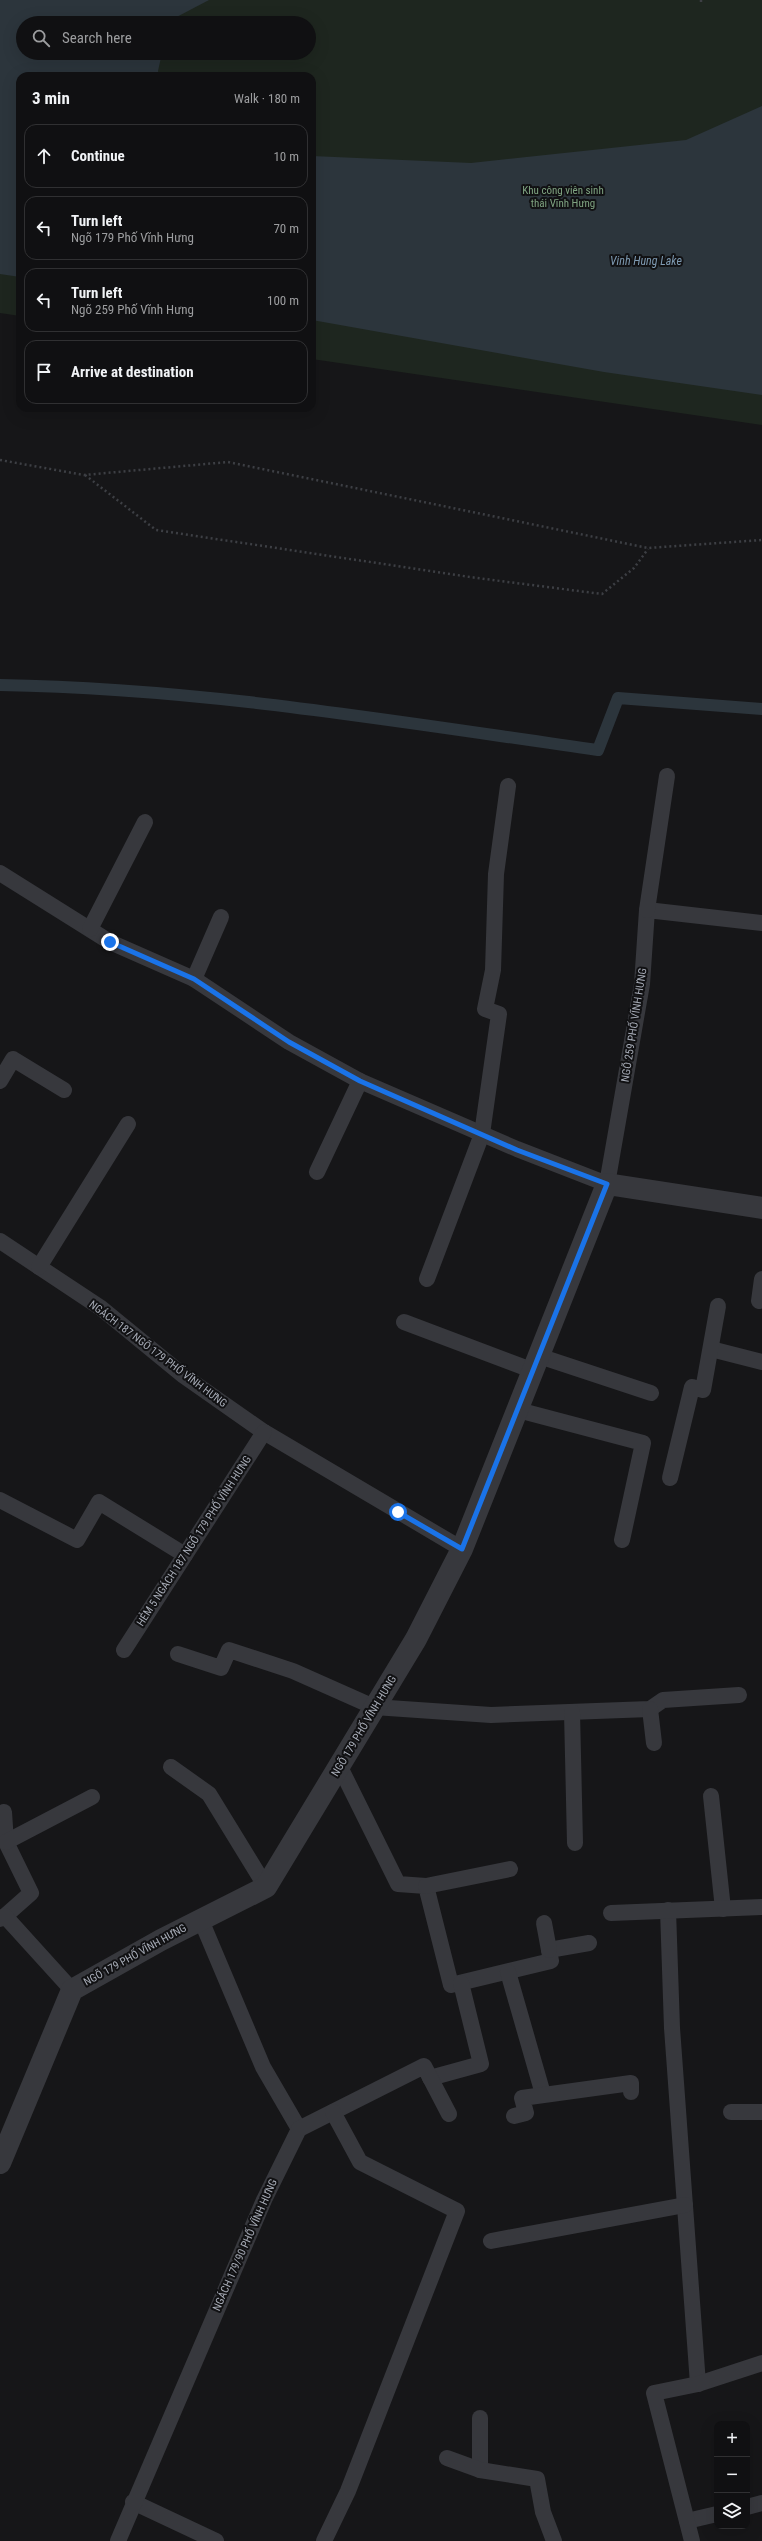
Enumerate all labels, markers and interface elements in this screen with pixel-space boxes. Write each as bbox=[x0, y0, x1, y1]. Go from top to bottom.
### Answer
search box bbox=[16, 16, 316, 60]
icon: search bbox=[30, 27, 52, 49]
text: Search here bbox=[62, 29, 132, 47]
text: 3 min bbox=[32, 88, 70, 108]
text: Walk · 180 m bbox=[234, 91, 300, 106]
icon: ahead bbox=[33, 145, 55, 167]
text: Continue bbox=[71, 147, 125, 165]
text: 10 m bbox=[273, 149, 299, 164]
park label: Khu công viên sinh thái Vĩnh Hưng bbox=[522, 184, 604, 210]
text: Turn left bbox=[71, 212, 122, 230]
icon: left bbox=[33, 217, 55, 239]
text: 70 m bbox=[273, 221, 299, 236]
text: Ngõ 179 Phố Vĩnh Hưng bbox=[71, 230, 194, 245]
water label: Vinh Hung Lake bbox=[610, 254, 682, 268]
text: Turn left bbox=[71, 284, 122, 302]
icon: left bbox=[33, 289, 55, 311]
text: 100 m bbox=[267, 293, 299, 308]
text: Ngõ 259 Phố Vĩnh Hưng bbox=[71, 302, 194, 317]
icon: arrive bbox=[33, 361, 55, 383]
text: Arrive at destination bbox=[71, 363, 194, 381]
route end bbox=[101, 933, 119, 951]
street label: NGÕ 259 PHỐ VĨNH HƯNG bbox=[617, 967, 649, 1083]
street label: NGÁCH 187 NGÕ 179 PHỐ VĨNH HƯNG bbox=[87, 1296, 231, 1410]
street label: HẺM 5 NGÁCH 187 NGÕ 179 PHỐ VĨNH HƯNG bbox=[132, 1452, 254, 1629]
route start bbox=[389, 1503, 407, 1521]
street label: NGÕ 179 PHỐ VĨNH HƯNG bbox=[327, 1672, 399, 1779]
street label: NGÕ 179 PHỐ VĨNH HƯNG bbox=[80, 1920, 189, 1989]
street label: NGÁCH 179/90 PHỐ VĨNH HƯNG bbox=[208, 2176, 280, 2313]
map controls bbox=[714, 2421, 750, 2529]
button: + bbox=[714, 2421, 750, 2457]
button: − bbox=[714, 2457, 750, 2493]
button: layers bbox=[714, 2493, 750, 2529]

